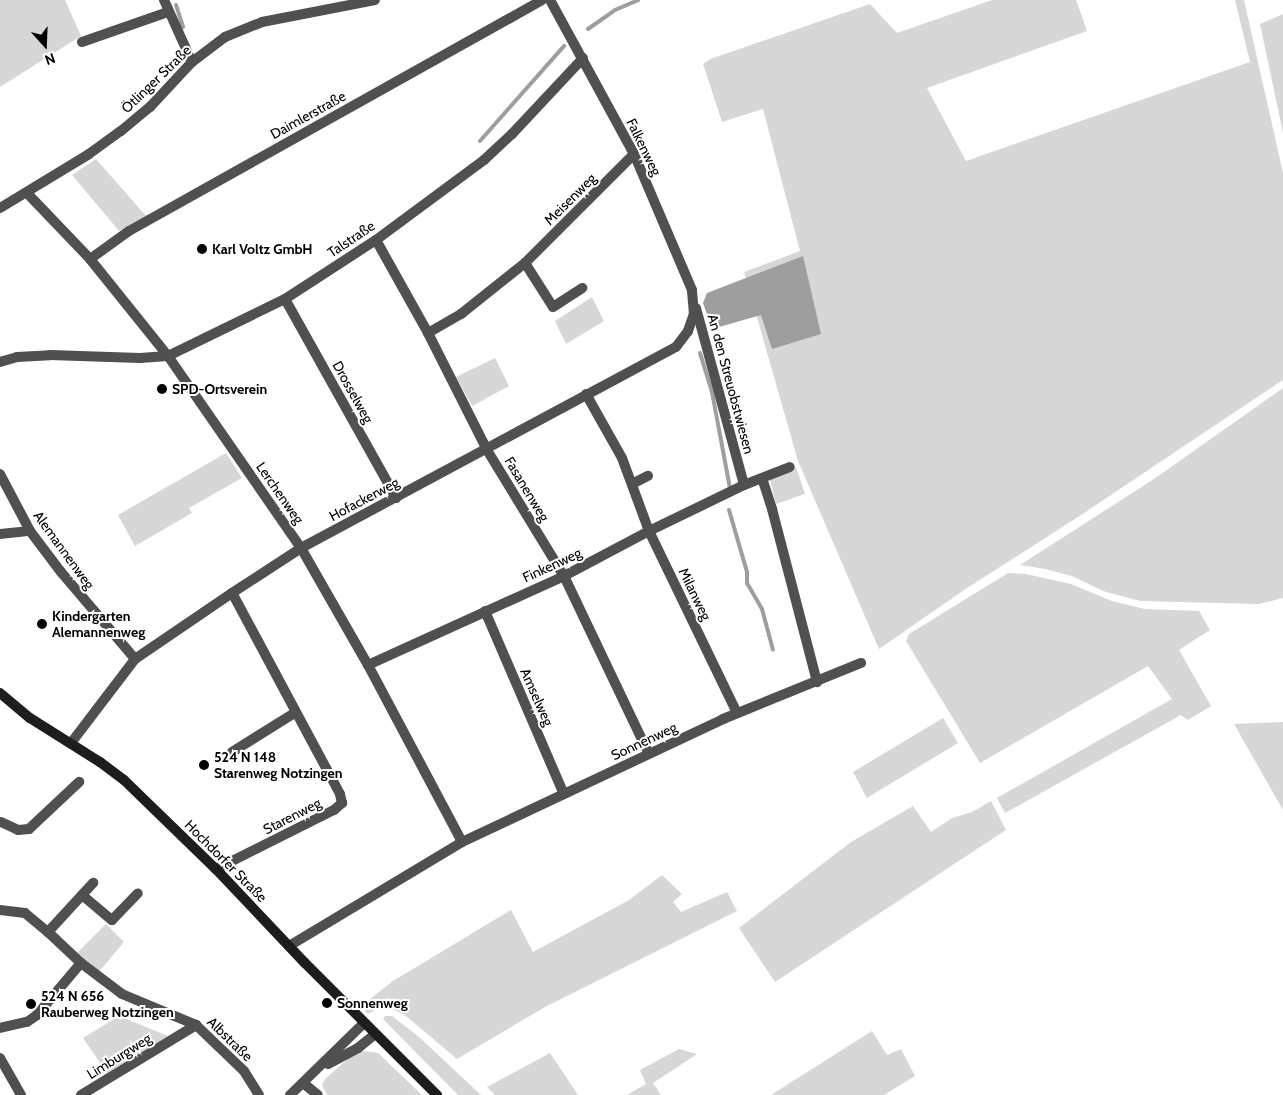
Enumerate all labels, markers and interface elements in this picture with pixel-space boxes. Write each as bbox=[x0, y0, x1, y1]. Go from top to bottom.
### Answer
north arrow bbox=[20, 20, 70, 70]
street label: Ötlinger Straße bbox=[118, 42, 194, 116]
text: N bbox=[42, 49, 58, 69]
street label: Daimlerstraße bbox=[267, 87, 349, 143]
street label: Falkenweg bbox=[623, 116, 665, 178]
street label: Meisenweg bbox=[541, 170, 599, 228]
street label: Talstraße bbox=[324, 217, 378, 261]
place label: Karl Voltz GmbH bbox=[212, 241, 313, 257]
marker: Karl Voltz GmbH bbox=[196, 243, 208, 255]
street label: An den Streuobstwiesen bbox=[704, 312, 758, 456]
street label: Drosselweg bbox=[329, 358, 377, 426]
place label: SPD-Ortsverein bbox=[172, 381, 267, 397]
marker: SPD-Ortsverein bbox=[156, 383, 168, 395]
street label: Fasanenweg bbox=[501, 454, 553, 524]
street label: Lerchenweg bbox=[253, 459, 307, 527]
street label: Hofackerweg bbox=[326, 474, 402, 524]
street label: Alemannenweg bbox=[30, 508, 98, 592]
street label: Finkenweg bbox=[520, 544, 584, 586]
street label: Milanweg bbox=[675, 565, 715, 623]
place label: Kindergarten Alemannenweg bbox=[52, 608, 145, 640]
marker: Kindergarten Alemannenweg bbox=[36, 618, 48, 630]
street label: Amselweg bbox=[517, 666, 557, 728]
street label: Sonnenweg bbox=[608, 718, 680, 764]
place label: 524 N 148 Starenweg Notzingen bbox=[214, 749, 342, 782]
marker: 524 N 148 Starenweg Notzingen bbox=[198, 759, 210, 771]
street label: Starenweg bbox=[260, 794, 324, 838]
street label: Hochdorfer Straße bbox=[181, 816, 271, 906]
place label: 524 N 656 Rauberweg Notzingen bbox=[41, 988, 174, 1020]
place label: Sonnenweg bbox=[337, 995, 408, 1011]
marker: Sonnenweg bbox=[321, 997, 333, 1009]
marker: 524 N 656 Rauberweg Notzingen bbox=[25, 998, 37, 1010]
street label: Albstraße bbox=[204, 1013, 256, 1065]
street label: Limburgweg bbox=[84, 1030, 154, 1082]

